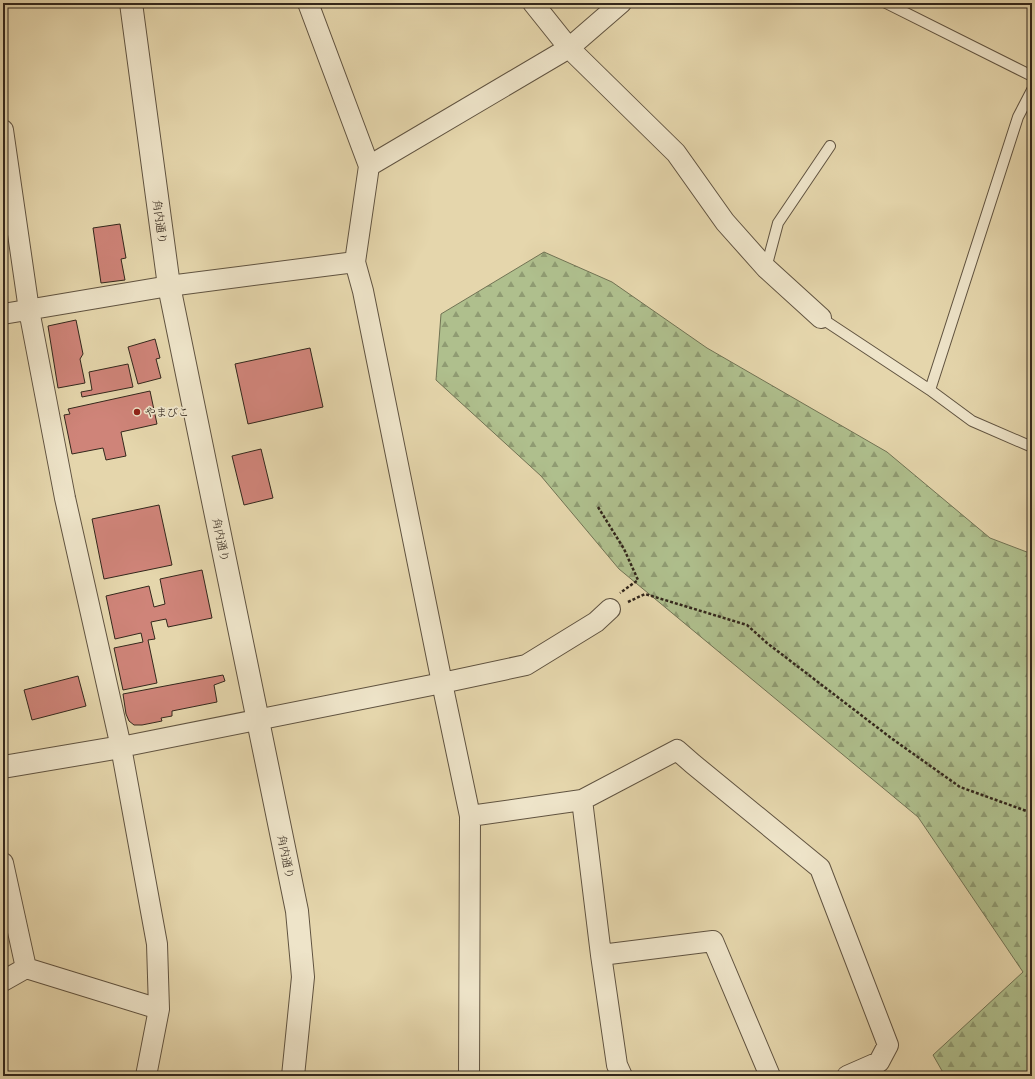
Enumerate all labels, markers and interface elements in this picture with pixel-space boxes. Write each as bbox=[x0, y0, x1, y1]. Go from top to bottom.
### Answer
street label: 角内通り bbox=[150, 199, 169, 245]
place label: やまびこ bbox=[145, 406, 189, 419]
marker: やまびこ bbox=[132, 407, 142, 417]
street label: 角内通り bbox=[210, 517, 231, 563]
street label: 角内通り bbox=[275, 834, 296, 880]

